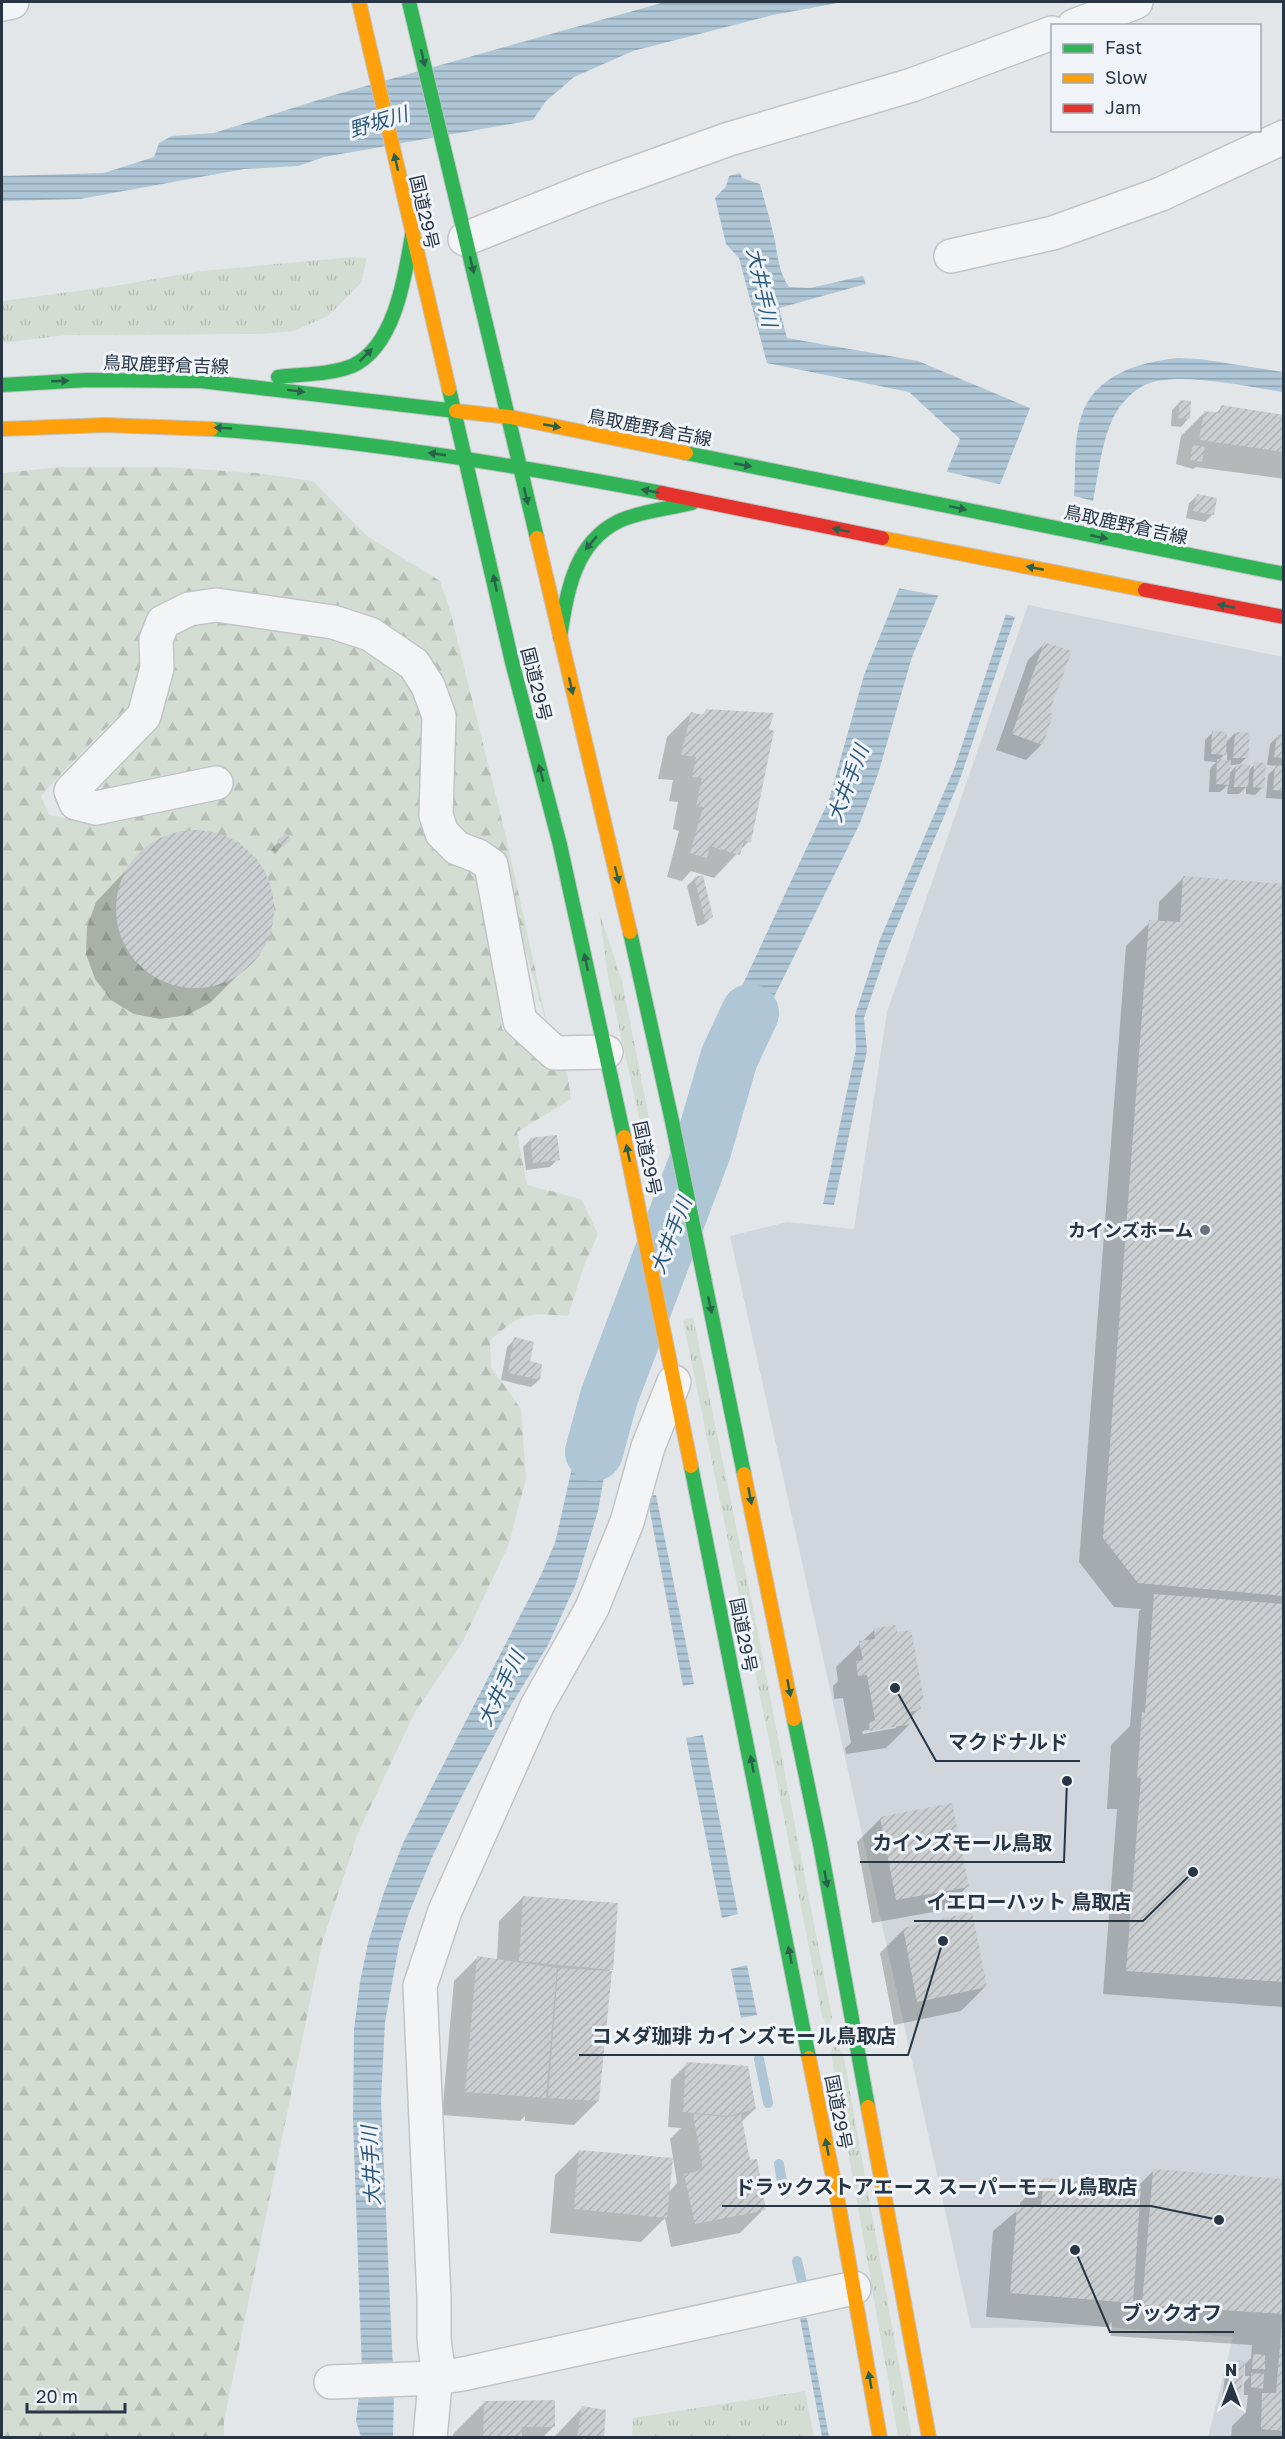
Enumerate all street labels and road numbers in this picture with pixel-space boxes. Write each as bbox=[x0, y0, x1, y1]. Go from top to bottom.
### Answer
street label: 国道29号 bbox=[406, 173, 444, 251]
street label: 鳥取鹿野倉吉線 bbox=[103, 351, 229, 377]
street label: 鳥取鹿野倉吉線 bbox=[586, 404, 714, 450]
street label: 鳥取鹿野倉吉線 bbox=[1062, 500, 1190, 548]
street label: 国道29号 bbox=[517, 645, 557, 723]
street label: 国道29号 bbox=[629, 1119, 667, 1197]
street label: 国道29号 bbox=[726, 1596, 762, 1674]
street label: 国道29号 bbox=[821, 2073, 857, 2151]

